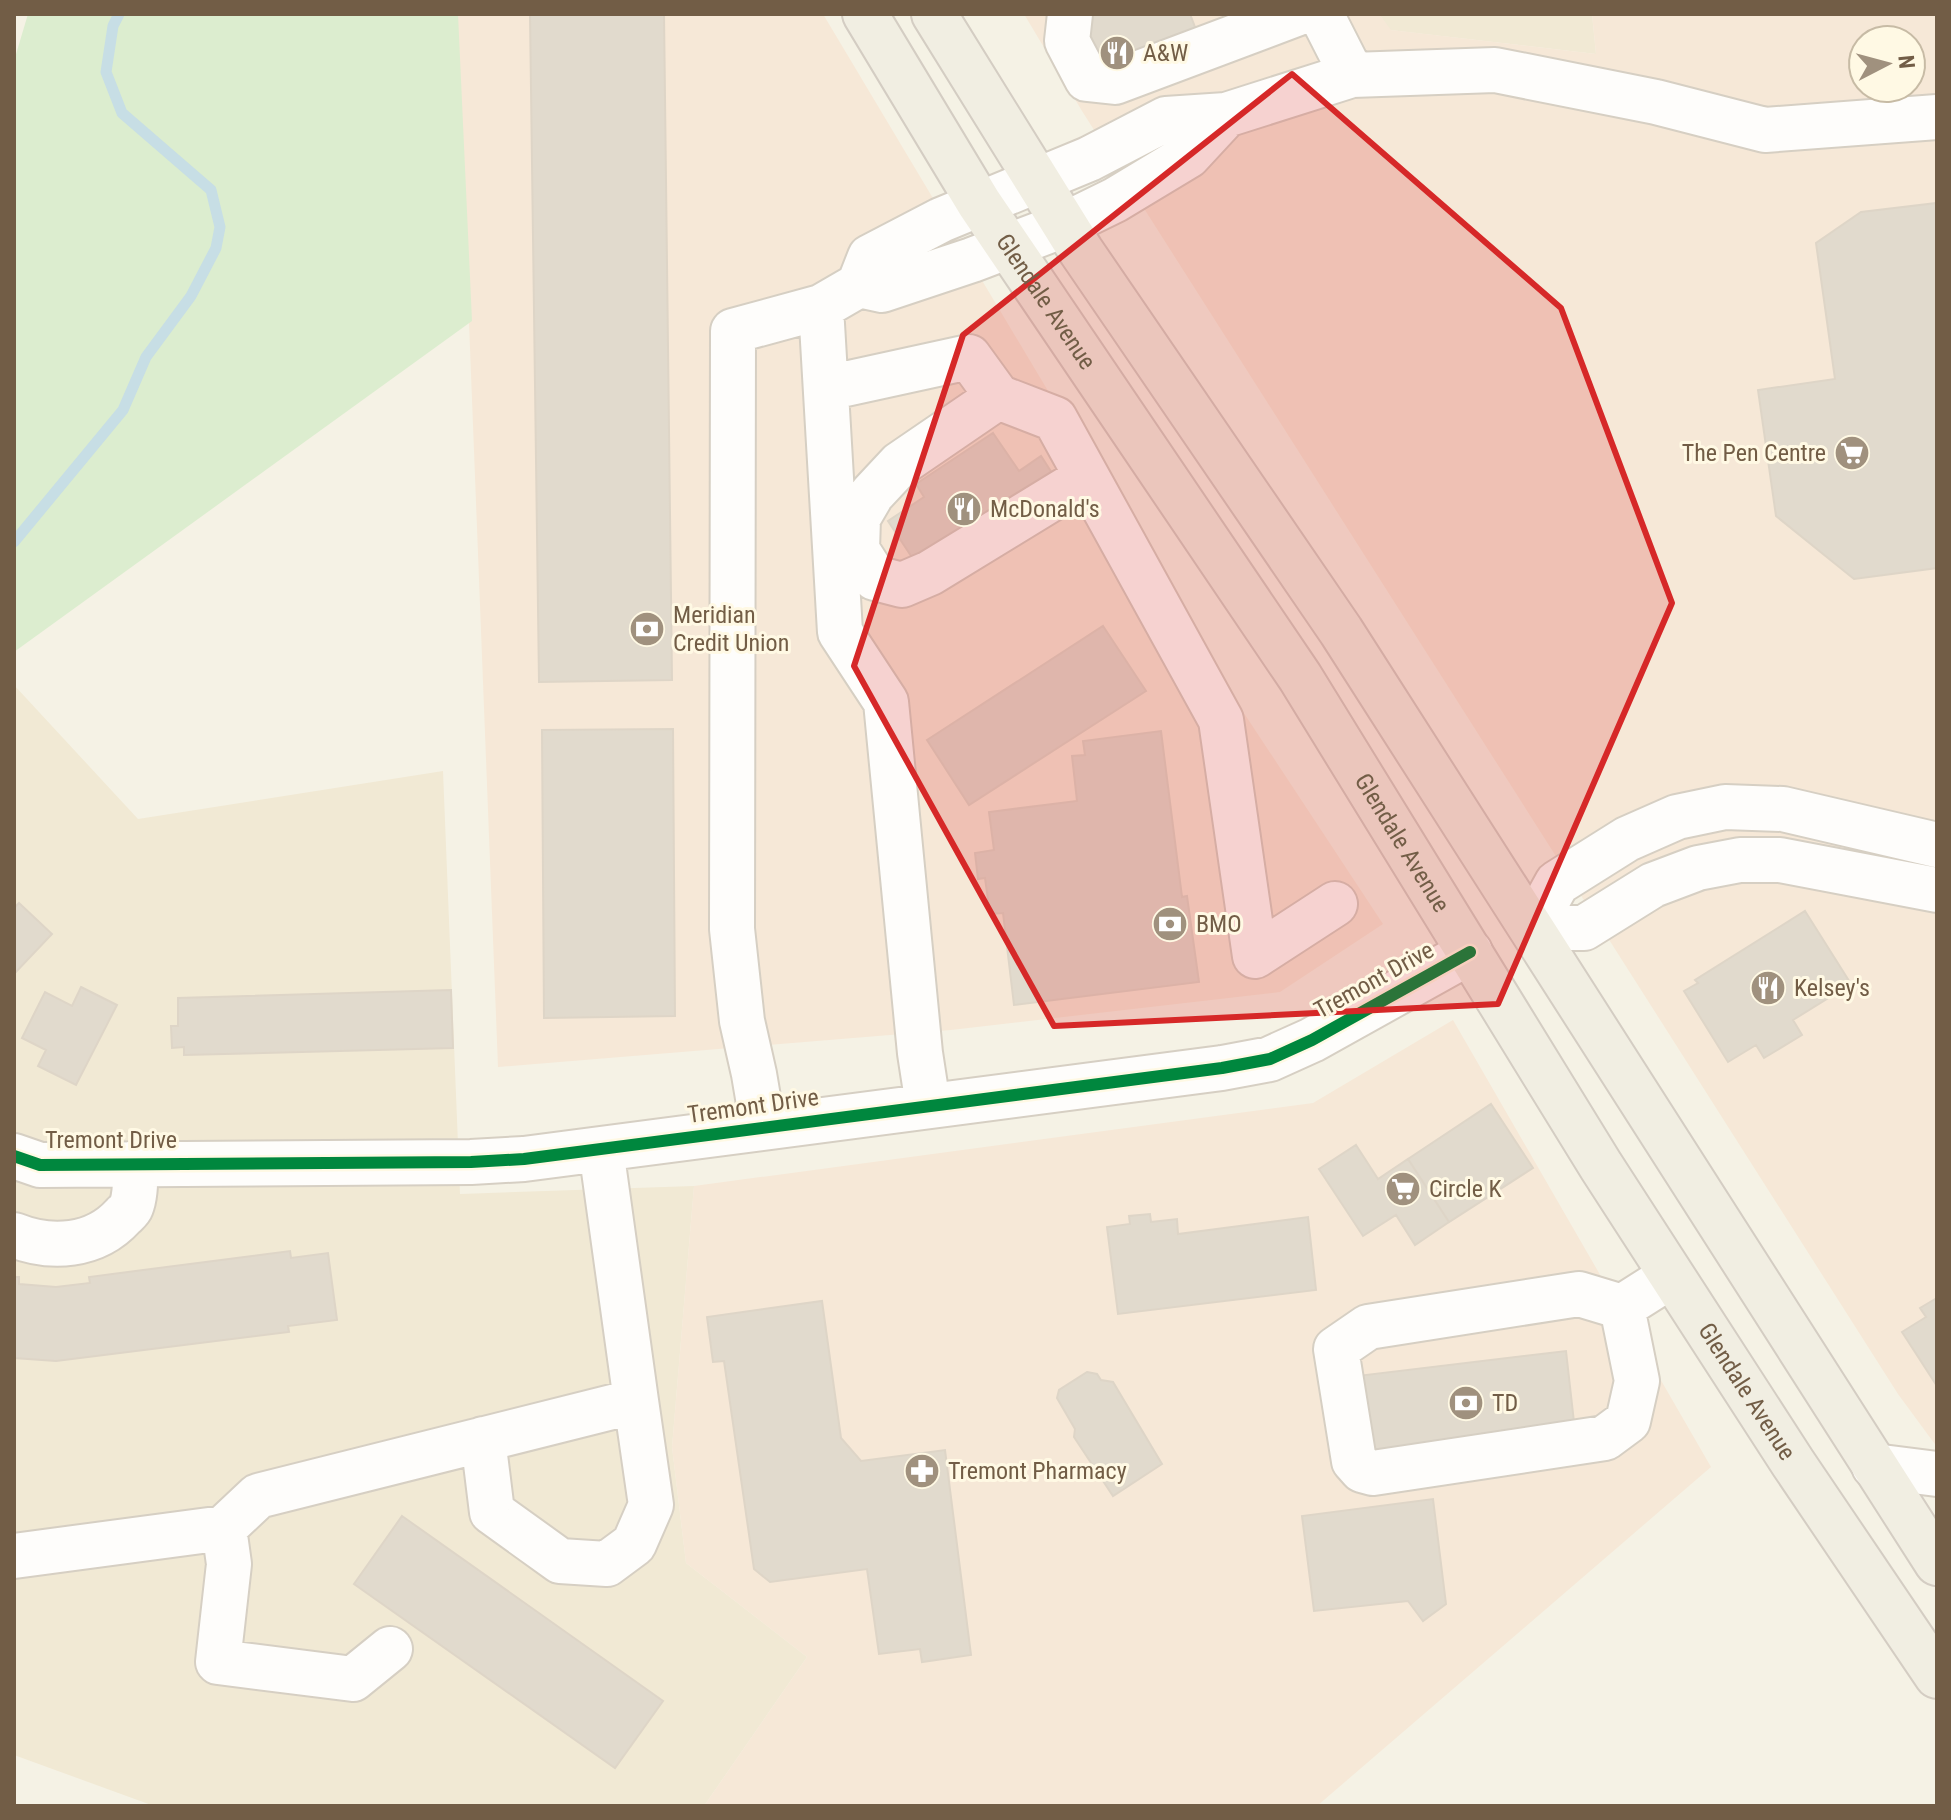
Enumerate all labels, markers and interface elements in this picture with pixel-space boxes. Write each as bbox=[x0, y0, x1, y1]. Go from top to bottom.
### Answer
north arrow bbox=[1847, 24, 1927, 104]
restaurant icon: A&W bbox=[1098, 34, 1136, 72]
place label: A&W bbox=[1143, 39, 1188, 67]
text: N bbox=[1893, 54, 1920, 70]
street label: Glendale Avenue bbox=[990, 229, 1102, 375]
supermarket icon: The Pen Centre bbox=[1833, 434, 1871, 472]
place label: The Pen Centre bbox=[1682, 439, 1826, 467]
restaurant icon: McDonald's bbox=[945, 490, 983, 528]
place label: McDonald's bbox=[990, 495, 1100, 523]
place label: Meridian Credit Union bbox=[673, 601, 789, 657]
bank icon: Meridian Credit Union bbox=[628, 610, 666, 648]
street label: Glendale Avenue bbox=[1349, 769, 1455, 917]
bank icon: BMO bbox=[1151, 905, 1189, 943]
place label: BMO bbox=[1196, 910, 1242, 938]
street label: Tremont Drive bbox=[1309, 936, 1439, 1024]
restaurant icon: Kelsey's bbox=[1749, 969, 1787, 1007]
place label: Kelsey's bbox=[1794, 974, 1870, 1002]
street label: Tremont Drive bbox=[686, 1083, 820, 1129]
street label: Tremont Drive bbox=[45, 1126, 177, 1154]
supermarket icon: Circle K bbox=[1384, 1170, 1422, 1208]
place label: Circle K bbox=[1429, 1175, 1502, 1203]
street label: Glendale Avenue bbox=[1692, 1318, 1801, 1465]
bank icon: TD bbox=[1447, 1384, 1485, 1422]
place label: TD bbox=[1492, 1389, 1518, 1417]
pharmacy icon: Tremont Pharmacy bbox=[903, 1452, 941, 1490]
place label: Tremont Pharmacy bbox=[948, 1457, 1127, 1485]

